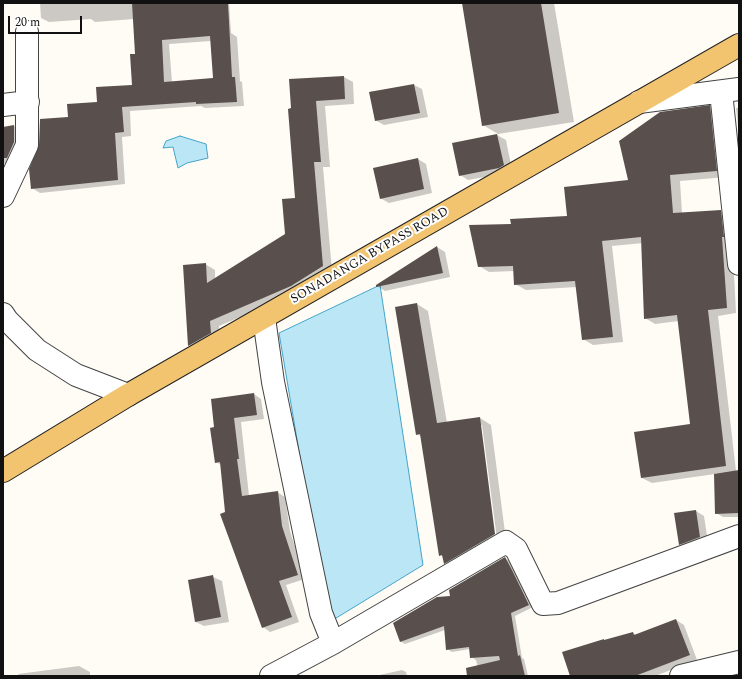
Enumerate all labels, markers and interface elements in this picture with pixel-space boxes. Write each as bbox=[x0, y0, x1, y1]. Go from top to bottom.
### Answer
scale bar bbox=[10, 8, 84, 34]
text: 20 m bbox=[15, 13, 40, 32]
street label: SONADANGA BYPASS ROAD bbox=[288, 204, 452, 308]

